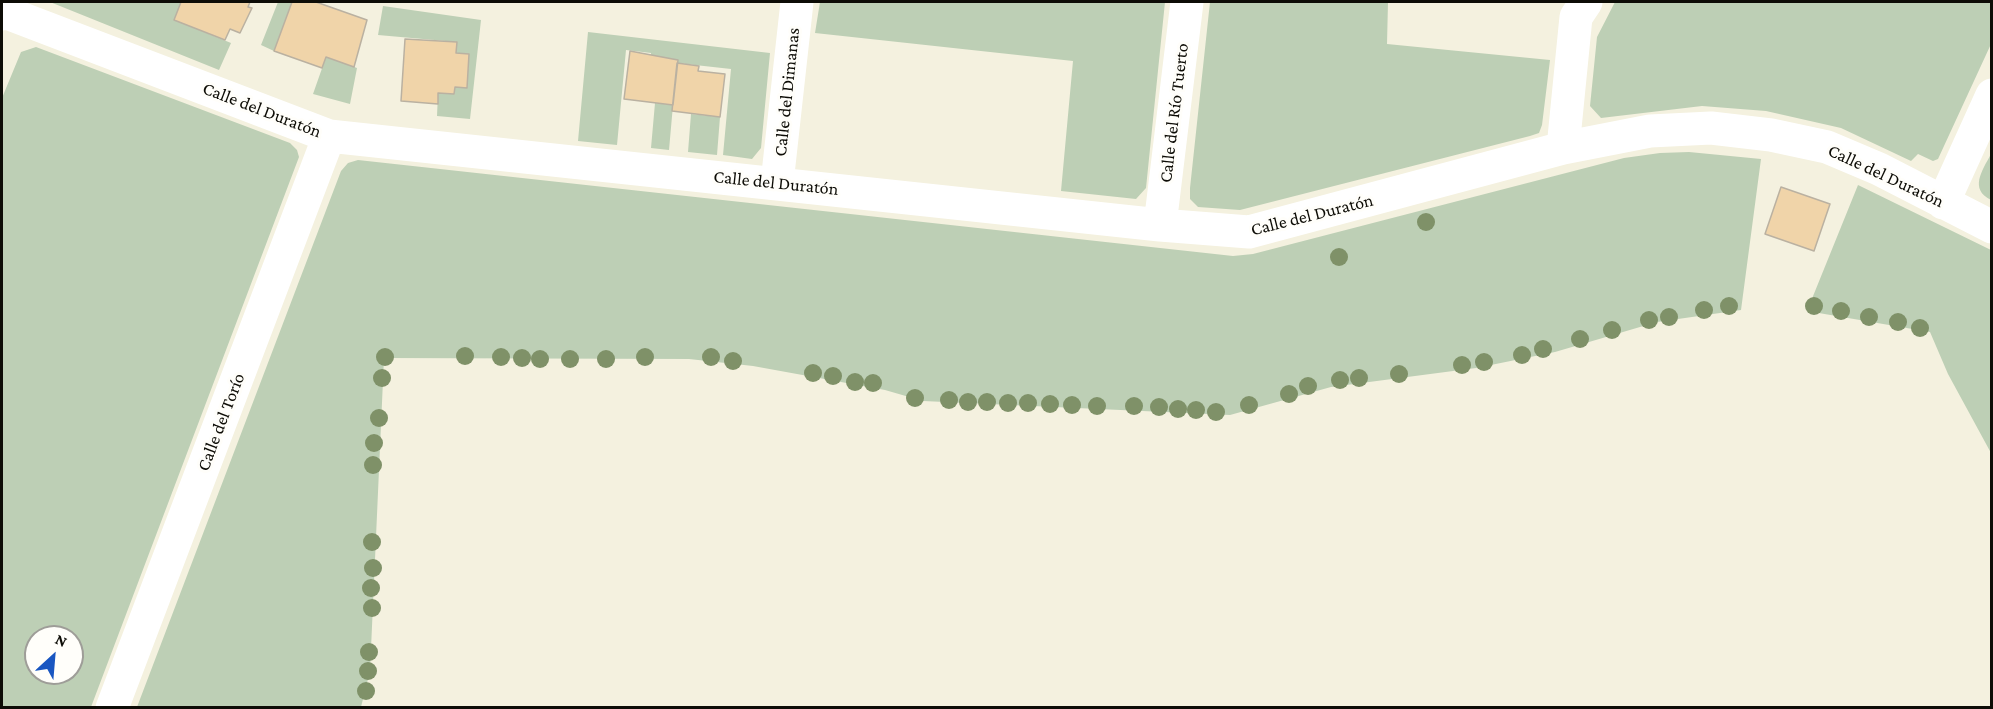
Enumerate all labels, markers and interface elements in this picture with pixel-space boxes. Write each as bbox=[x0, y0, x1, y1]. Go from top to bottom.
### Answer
street label: Calle del Dimanas bbox=[769, 26, 805, 158]
street label: Calle del Río Tuerto bbox=[1155, 42, 1193, 184]
street label: Calle del Duratón bbox=[200, 77, 324, 143]
street label: Calle del Duratón bbox=[1825, 140, 1947, 212]
street label: Calle del Duratón bbox=[712, 166, 840, 200]
street label: Calle del Duratón bbox=[1249, 189, 1375, 241]
street label: Calle del Torío bbox=[192, 370, 250, 474]
north arrow bbox=[24, 625, 84, 685]
text: N bbox=[53, 630, 70, 650]

